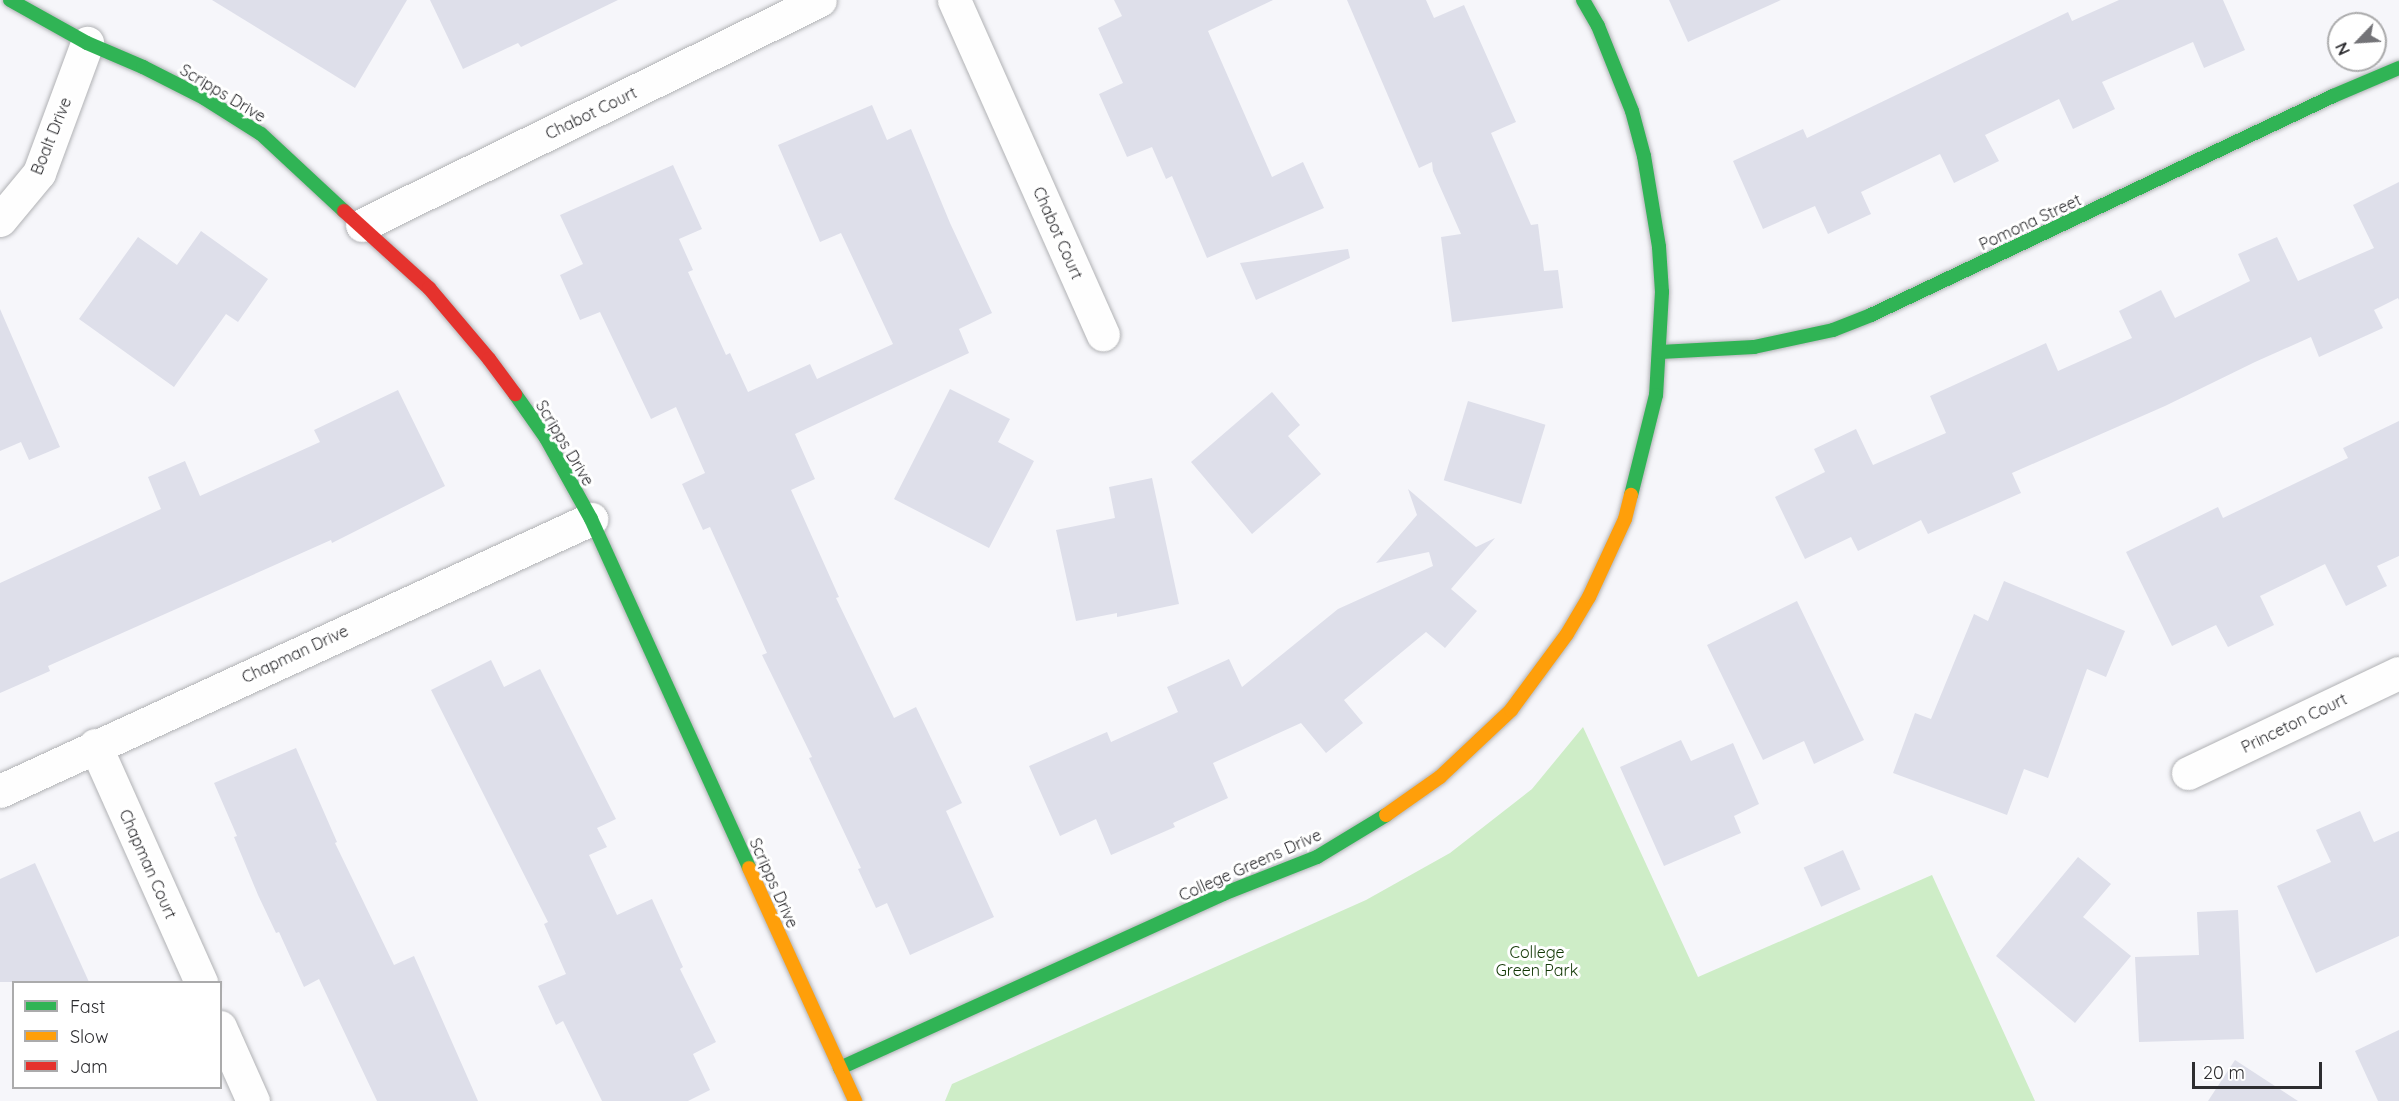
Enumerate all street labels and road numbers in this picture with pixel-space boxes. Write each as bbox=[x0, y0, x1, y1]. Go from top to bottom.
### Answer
street label: Scripps Drive bbox=[177, 60, 269, 126]
street label: Chabot Court bbox=[542, 83, 640, 143]
street label: Boalt Drive bbox=[27, 95, 75, 177]
street label: Chabot Court bbox=[1029, 184, 1087, 282]
street label: Pomona Street bbox=[1976, 190, 2084, 254]
street label: Scripps Drive bbox=[532, 397, 598, 489]
street label: Chapman Drive bbox=[239, 621, 351, 687]
street label: Princeton Court bbox=[2238, 689, 2350, 757]
street label: Chapman Court bbox=[115, 806, 181, 922]
street label: College Greens Drive bbox=[1176, 825, 1324, 905]
street label: Scripps Drive bbox=[746, 835, 802, 931]

